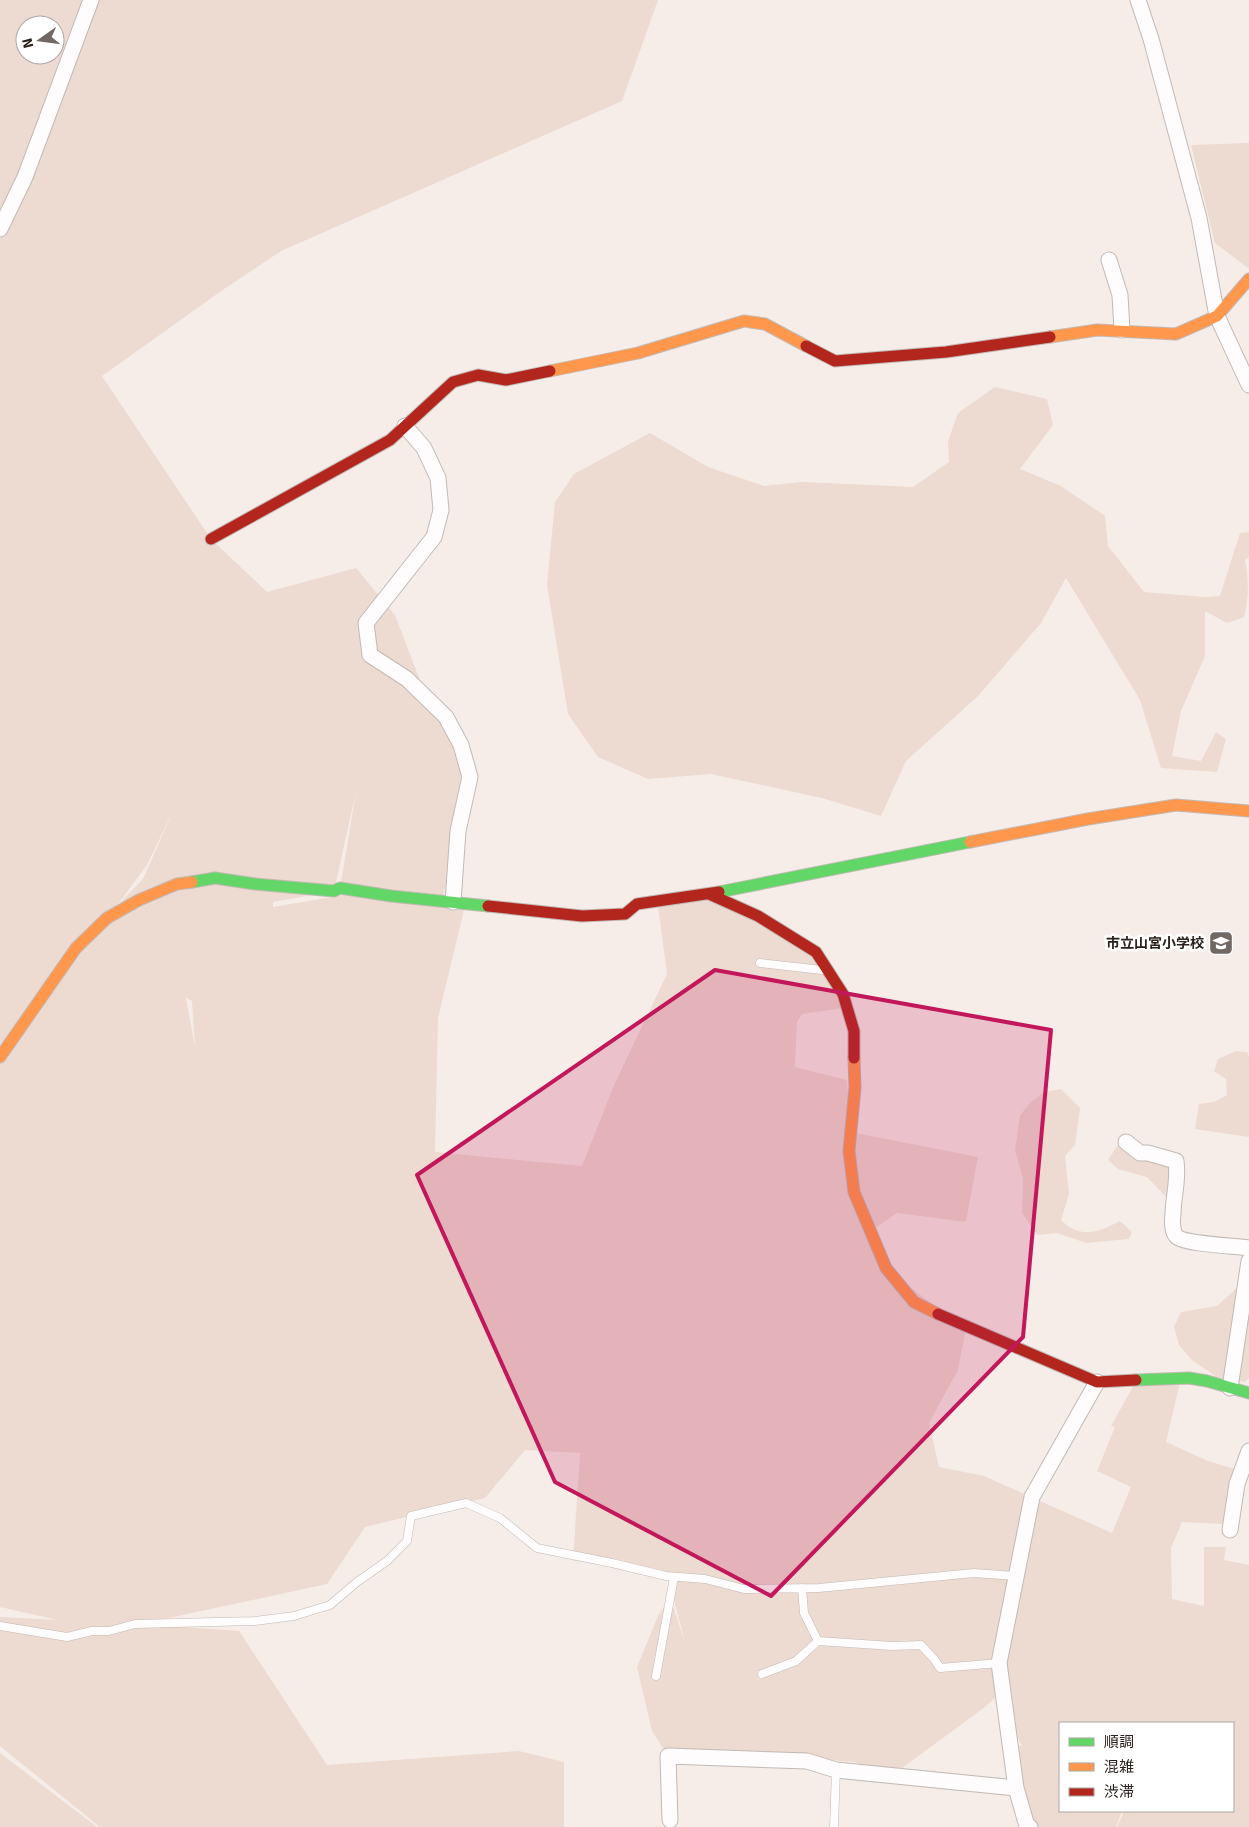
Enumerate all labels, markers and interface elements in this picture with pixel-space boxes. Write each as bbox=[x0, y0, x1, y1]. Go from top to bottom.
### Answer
north arrow bbox=[15, 15, 65, 65]
text: N bbox=[18, 36, 37, 50]
school or university icon: 市立山宮小学校 bbox=[1208, 930, 1234, 956]
place label: 市立山宮小学校 bbox=[1106, 935, 1204, 952]
legend bbox=[1059, 1722, 1234, 1812]
text: 順調 bbox=[1104, 1733, 1134, 1751]
text: 混雑 bbox=[1104, 1758, 1134, 1776]
text: 渋滞 bbox=[1104, 1783, 1134, 1801]

